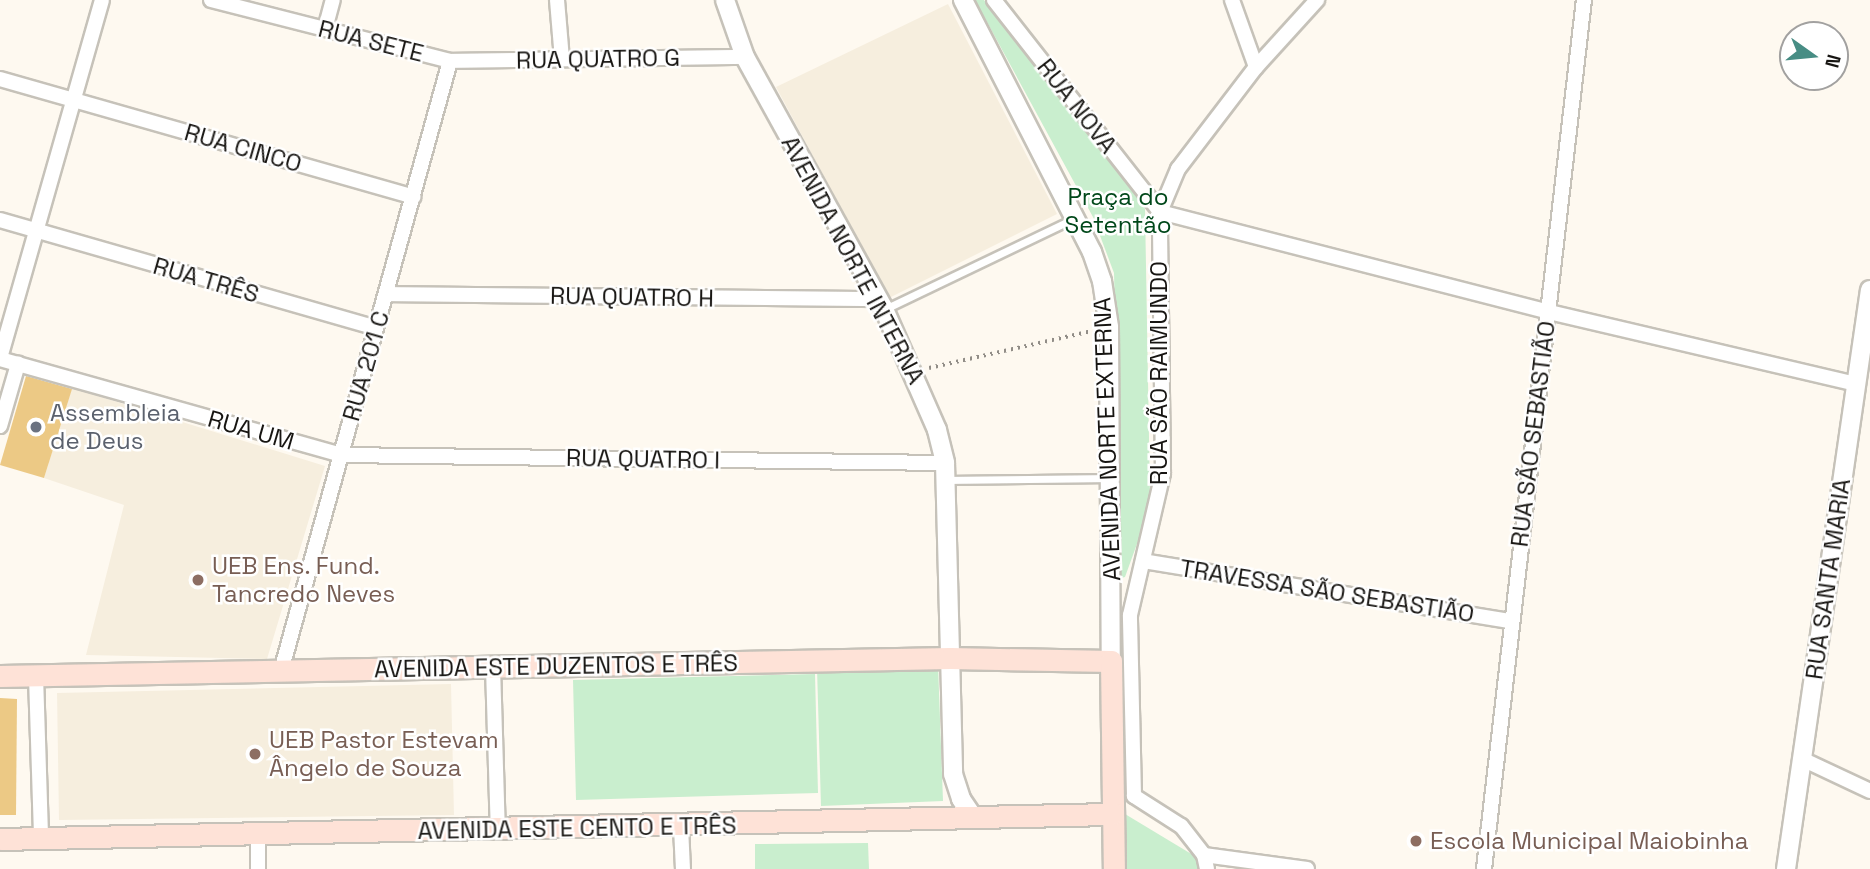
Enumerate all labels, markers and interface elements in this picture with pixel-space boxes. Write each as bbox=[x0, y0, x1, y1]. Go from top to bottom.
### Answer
street label: RUA SETE bbox=[315, 14, 427, 68]
north arrow bbox=[1779, 21, 1849, 91]
street label: RUA QUATRO G bbox=[516, 43, 680, 75]
text: N bbox=[1819, 52, 1847, 70]
street label: RUA NOVA bbox=[1031, 53, 1123, 159]
street label: RUA CINCO bbox=[181, 118, 305, 178]
street label: AVENIDA NORTE INTERNA bbox=[775, 131, 931, 389]
park label: Praça do Setentão bbox=[1065, 183, 1171, 239]
street label: RUA TRÊS bbox=[149, 251, 263, 309]
street label: RUA SÃO RAIMUNDO bbox=[1145, 261, 1173, 485]
street label: RUA QUATRO H bbox=[550, 281, 714, 313]
street label: AVENIDA NORTE EXTERNA bbox=[1088, 296, 1126, 582]
street label: RUA 201 C bbox=[337, 307, 395, 425]
street label: RUA SÃO SEBASTIÃO bbox=[1505, 319, 1561, 549]
place label: Assembleia de Deus bbox=[50, 399, 180, 455]
street label: RUA UM bbox=[204, 404, 298, 456]
marker: Assembleia de Deus bbox=[28, 419, 44, 435]
street label: RUA QUATRO I bbox=[566, 443, 720, 475]
street label: RUA SANTA MARIA bbox=[1800, 476, 1856, 682]
place label: UEB Ens. Fund. Tancredo Neves bbox=[212, 552, 395, 608]
street label: TRAVESSA SÃO SEBASTIÃO bbox=[1178, 553, 1476, 629]
marker: UEB Ens. Fund. Tancredo Neves bbox=[190, 572, 206, 588]
street label: AVENIDA ESTE DUZENTOS E TRÊS bbox=[373, 648, 739, 684]
place label: UEB Pastor Estevam Ângelo de Souza bbox=[269, 726, 499, 782]
marker: UEB Pastor Estevam Ângelo de Souza bbox=[247, 746, 263, 762]
street label: AVENIDA ESTE CENTO E TRÊS bbox=[417, 811, 737, 845]
place label: Escola Municipal Maiobinha bbox=[1430, 827, 1749, 855]
marker: Escola Municipal Maiobinha bbox=[1408, 833, 1424, 849]

